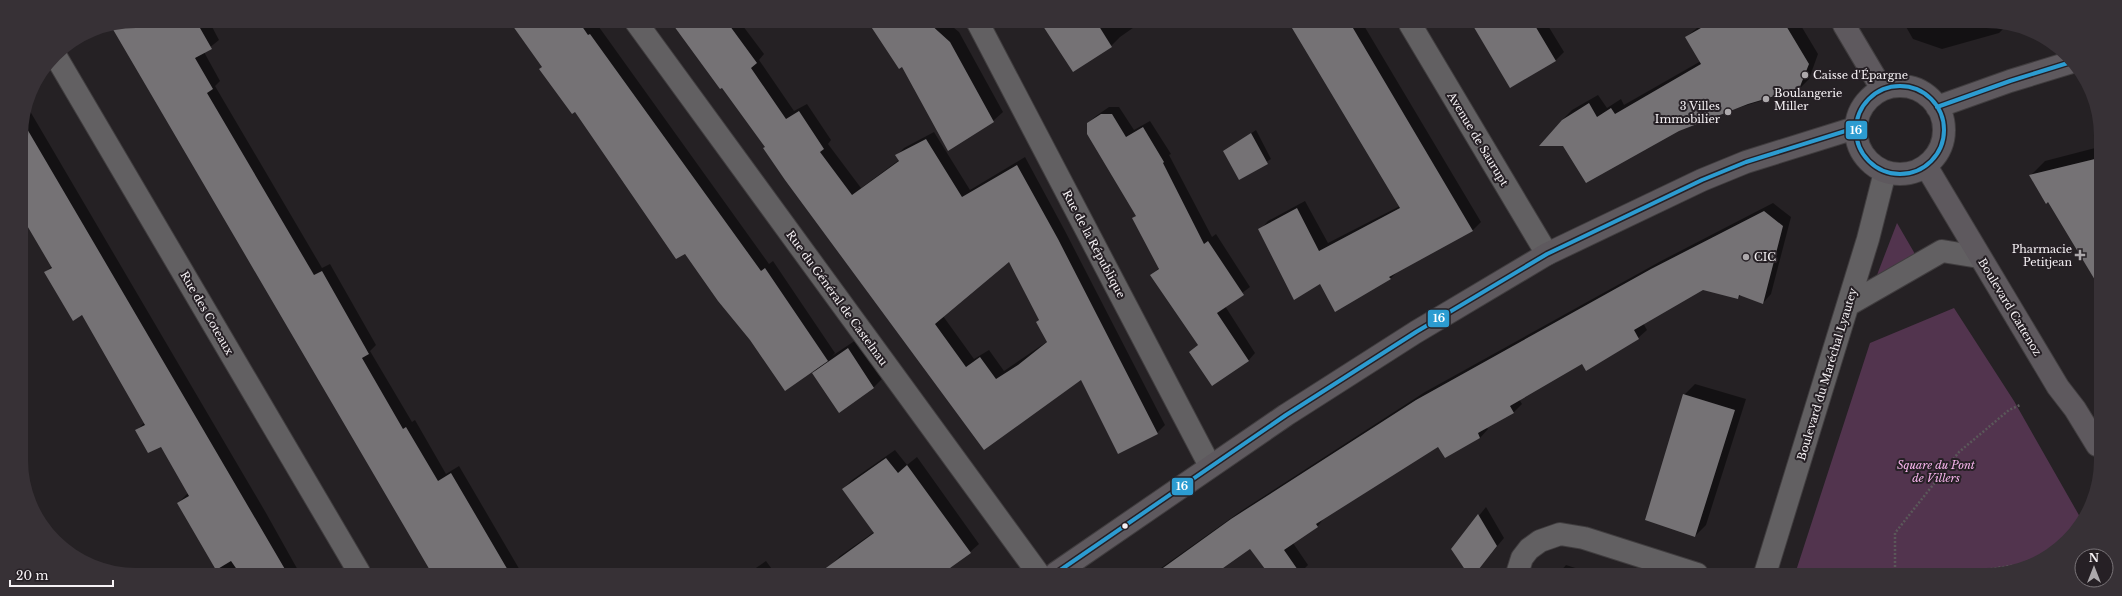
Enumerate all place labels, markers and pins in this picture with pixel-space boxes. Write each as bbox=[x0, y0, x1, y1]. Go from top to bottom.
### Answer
place label: Caisse d'Épargne bbox=[1813, 68, 1908, 82]
marker: Caisse d'Épargne bbox=[1800, 70, 1810, 80]
place label: Boulangerie Miller bbox=[1774, 86, 1842, 113]
marker: Boulangerie Miller bbox=[1761, 94, 1771, 104]
place label: 3 Villes Immobilier bbox=[1655, 99, 1721, 126]
marker: 3 Villes Immobilier bbox=[1723, 107, 1733, 117]
place label: Pharmacie Petitjean bbox=[2012, 242, 2072, 269]
place label: CIC bbox=[1754, 250, 1776, 264]
marker: Pharmacie Petitjean bbox=[2075, 250, 2085, 260]
marker: CIC bbox=[1741, 252, 1751, 262]
unlabelled marker bbox=[1120, 521, 1130, 531]

